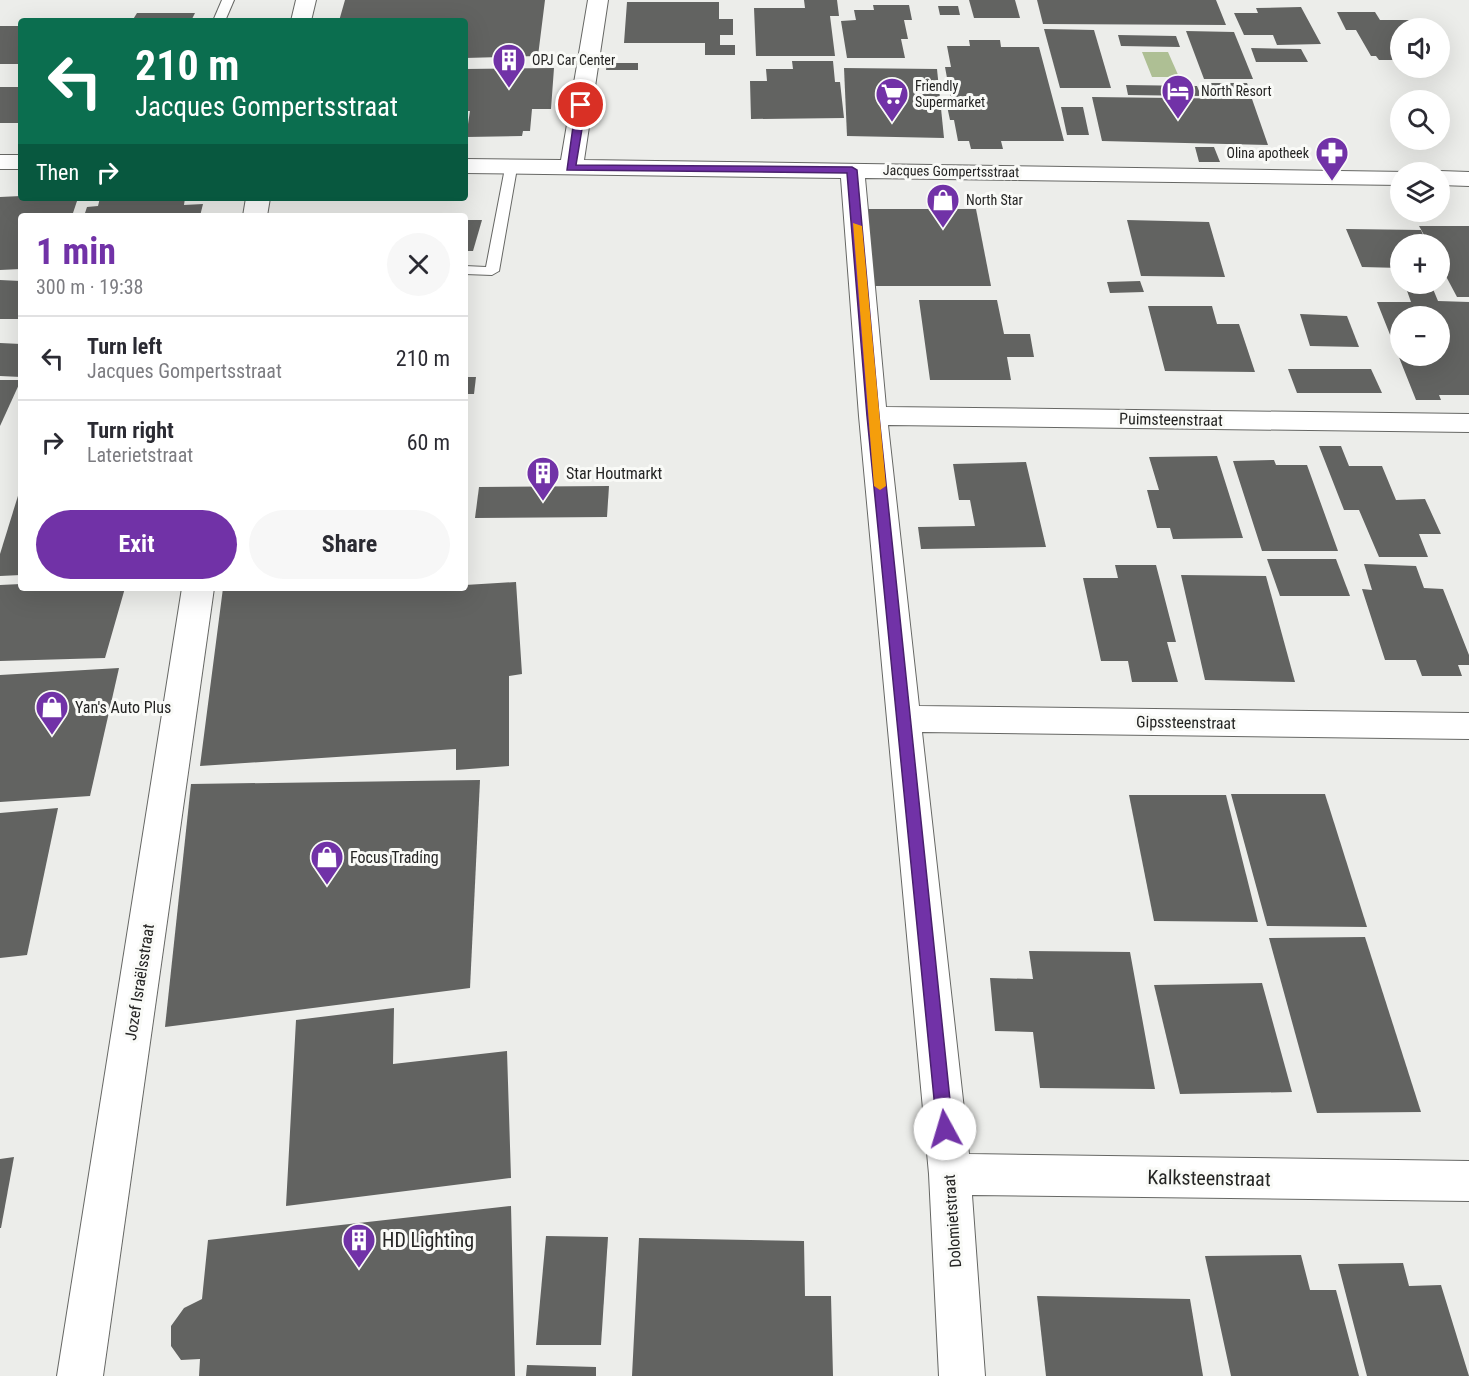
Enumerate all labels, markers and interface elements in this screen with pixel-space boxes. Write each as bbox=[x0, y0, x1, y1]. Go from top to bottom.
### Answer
map controls bbox=[1390, 18, 1450, 366]
button: sound bbox=[1390, 18, 1450, 78]
text: 210 m bbox=[135, 41, 240, 90]
icon: left bbox=[36, 42, 114, 120]
building icon: OPJ Car Center bbox=[491, 42, 527, 89]
place label: OPJ Car Center bbox=[532, 52, 615, 68]
hotel icon: North Resort bbox=[1160, 73, 1196, 120]
supermarket icon: Friendly Supermarket bbox=[874, 76, 910, 123]
place label: Friendly Supermarket bbox=[915, 78, 985, 110]
pin bbox=[555, 79, 606, 130]
place label: North Resort bbox=[1201, 83, 1272, 99]
icon: arrive bbox=[564, 88, 597, 121]
button: search bbox=[1390, 90, 1450, 150]
text: Jacques Gompertsstraat bbox=[135, 91, 398, 123]
pharmacy icon: Olina apotheek bbox=[1314, 135, 1350, 182]
place label: Olina apotheek bbox=[1226, 145, 1310, 161]
icon: right bbox=[91, 156, 124, 189]
text: Then bbox=[36, 160, 79, 185]
street label: Jacques Gompertsstraat bbox=[883, 162, 1019, 180]
button: layers bbox=[1390, 162, 1450, 222]
shop icon: North Star bbox=[925, 182, 961, 229]
place label: North Star bbox=[966, 192, 1023, 208]
text: 1 min bbox=[36, 231, 116, 273]
button: close bbox=[387, 233, 450, 296]
button: + bbox=[1390, 234, 1450, 294]
text: 300 m · 19:38 bbox=[36, 275, 143, 299]
button: − bbox=[1390, 306, 1450, 366]
text: Turn left bbox=[87, 334, 162, 359]
icon: left bbox=[36, 342, 69, 375]
text: 210 m bbox=[396, 346, 450, 371]
text: Jacques Gompertsstraat bbox=[87, 359, 282, 383]
street label: Puimsteenstraat bbox=[1119, 409, 1223, 430]
text: Turn right bbox=[87, 418, 174, 443]
icon: right bbox=[36, 426, 69, 459]
text: 60 m bbox=[407, 430, 450, 455]
text: Laterietstraat bbox=[87, 443, 193, 467]
building icon: Star Houtmarkt bbox=[525, 455, 561, 502]
place label: Star Houtmarkt bbox=[566, 464, 662, 483]
button: Exit bbox=[36, 510, 237, 579]
button: Share bbox=[249, 510, 450, 579]
shop icon: Yan's Auto Plus bbox=[34, 689, 70, 736]
place label: Yan's Auto Plus bbox=[75, 698, 171, 717]
street label: Gipssteenstraat bbox=[1136, 712, 1236, 733]
shop icon: Focus Trading bbox=[309, 839, 345, 886]
place label: Focus Trading bbox=[350, 848, 439, 867]
street label: Jozef Israëlsstraat bbox=[121, 922, 158, 1042]
position arrow bbox=[913, 1097, 977, 1161]
street label: Kalksteenstraat bbox=[1147, 1165, 1271, 1191]
street label: Dolomietstraat bbox=[940, 1173, 965, 1268]
building icon: HD Lighting bbox=[341, 1222, 377, 1269]
place label: HD Lighting bbox=[382, 1228, 474, 1252]

